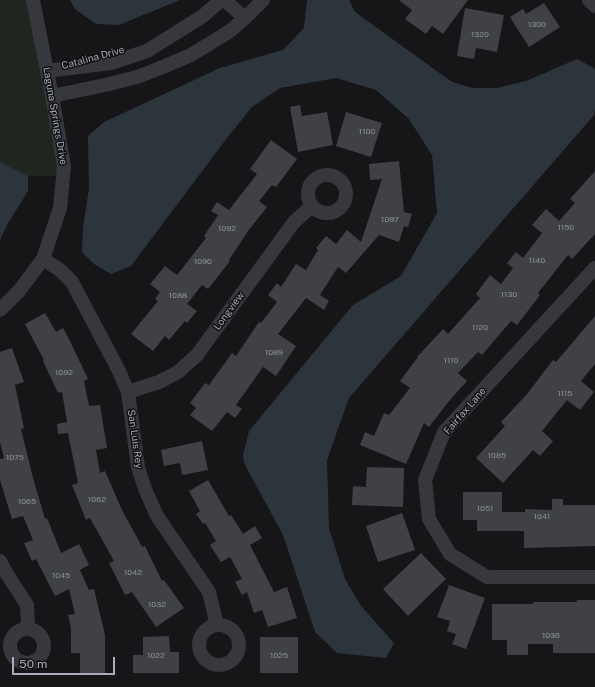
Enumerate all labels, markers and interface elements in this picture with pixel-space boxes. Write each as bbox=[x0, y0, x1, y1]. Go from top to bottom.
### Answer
house number: 1300 bbox=[528, 20, 546, 30]
house number: 1320 bbox=[471, 30, 489, 40]
street label: Catalina Drive bbox=[60, 44, 126, 72]
street label: Laguna Springs Drive bbox=[40, 66, 70, 166]
house number: 1100 bbox=[359, 127, 375, 137]
house number: 1097 bbox=[381, 215, 399, 225]
house number: 1150 bbox=[558, 223, 574, 233]
house number: 1092 bbox=[218, 224, 236, 234]
house number: 1140 bbox=[529, 256, 545, 266]
house number: 1090 bbox=[194, 257, 212, 267]
street label: Longview bbox=[211, 290, 247, 332]
house number: 1130 bbox=[501, 290, 517, 300]
house number: 1088 bbox=[169, 291, 187, 301]
house number: 1120 bbox=[472, 323, 488, 333]
house number: 1089 bbox=[265, 348, 283, 358]
house number: 1110 bbox=[444, 356, 458, 366]
house number: 1092 bbox=[55, 368, 73, 378]
street label: Fairfax Lane bbox=[441, 385, 489, 437]
house number: 1115 bbox=[558, 389, 572, 399]
street label: San Luis Rey bbox=[125, 409, 145, 469]
house number: 1085 bbox=[488, 451, 506, 461]
house number: 1075 bbox=[6, 453, 24, 463]
house number: 1062 bbox=[88, 495, 106, 505]
house number: 1065 bbox=[18, 497, 36, 507]
house number: 1051 bbox=[477, 504, 493, 514]
house number: 1041 bbox=[534, 512, 550, 522]
house number: 1042 bbox=[124, 568, 142, 578]
house number: 1045 bbox=[52, 571, 70, 581]
house number: 1032 bbox=[148, 600, 166, 610]
house number: 1036 bbox=[542, 631, 560, 641]
scale bar bbox=[14, 649, 117, 675]
house number: 1022 bbox=[147, 651, 165, 661]
house number: 1025 bbox=[270, 651, 288, 661]
text: 50 m bbox=[19, 657, 47, 671]

